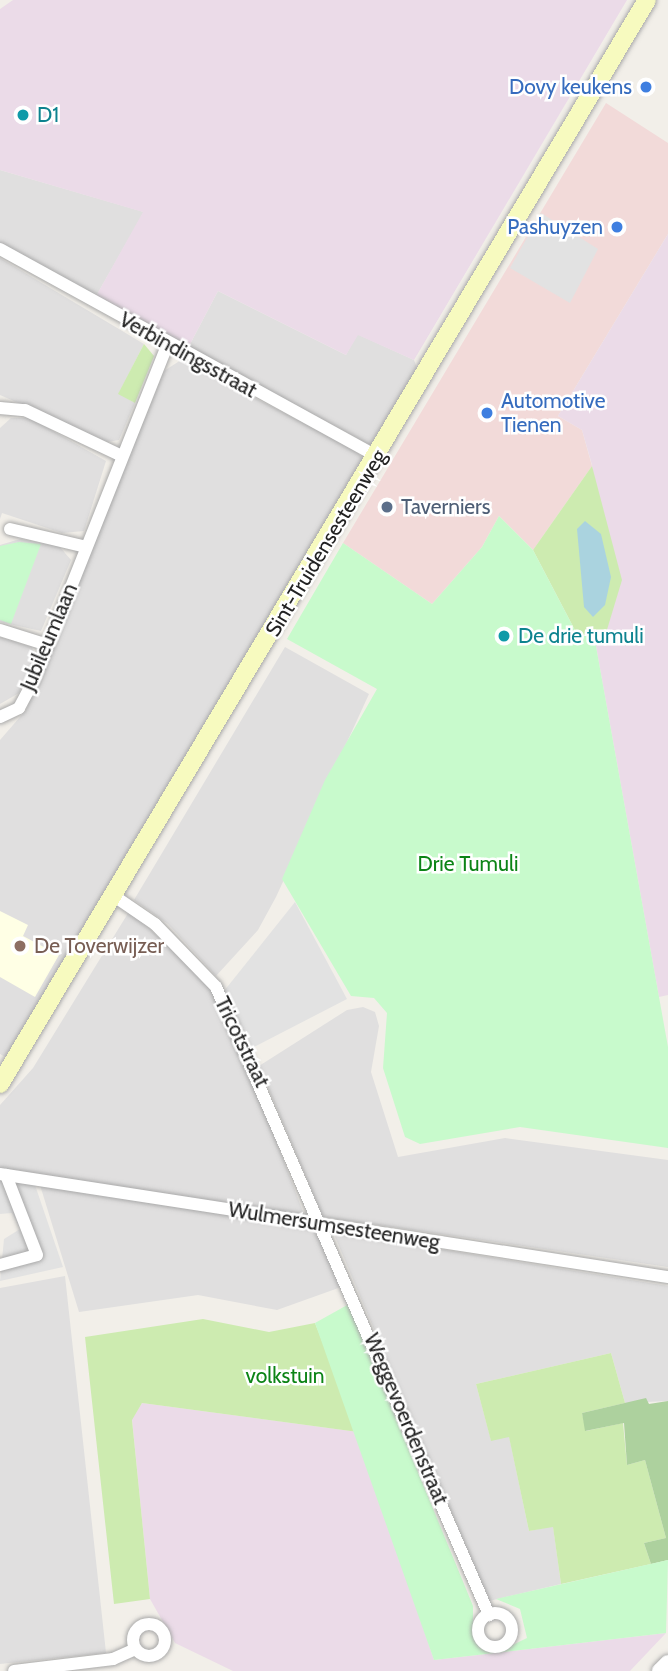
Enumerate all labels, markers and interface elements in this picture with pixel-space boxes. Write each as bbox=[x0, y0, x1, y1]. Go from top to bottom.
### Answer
place label: Dovy keukens bbox=[509, 74, 632, 100]
marker: Dovy keukens bbox=[638, 79, 654, 95]
place label: D1 bbox=[37, 102, 59, 128]
marker: D1 bbox=[15, 107, 31, 123]
place label: Pashuyzen bbox=[507, 214, 603, 240]
marker: Pashuyzen bbox=[609, 219, 625, 235]
street label: Verbindingsstraat bbox=[115, 307, 261, 403]
place label: Automotive Tienen bbox=[501, 388, 605, 438]
marker: Automotive Tienen bbox=[479, 405, 495, 421]
street label: Sint-Truidensesteenweg bbox=[260, 445, 392, 641]
place label: Taverniers bbox=[401, 494, 490, 520]
marker: Taverniers bbox=[379, 499, 395, 515]
street label: Jubileumlaan bbox=[15, 580, 83, 694]
place label: De drie tumuli bbox=[518, 623, 644, 649]
marker: De drie tumuli bbox=[496, 628, 512, 644]
park label: Drie Tumuli bbox=[418, 851, 518, 877]
place label: De Toverwijzer bbox=[34, 933, 164, 959]
marker: De Toverwijzer bbox=[12, 938, 28, 954]
street label: Tricotstraat bbox=[209, 993, 275, 1091]
street label: Wulmersumsesteenweg bbox=[227, 1197, 441, 1255]
street label: Weggevoerdenstraat bbox=[359, 1330, 453, 1508]
park label: volkstuin bbox=[245, 1363, 325, 1389]

